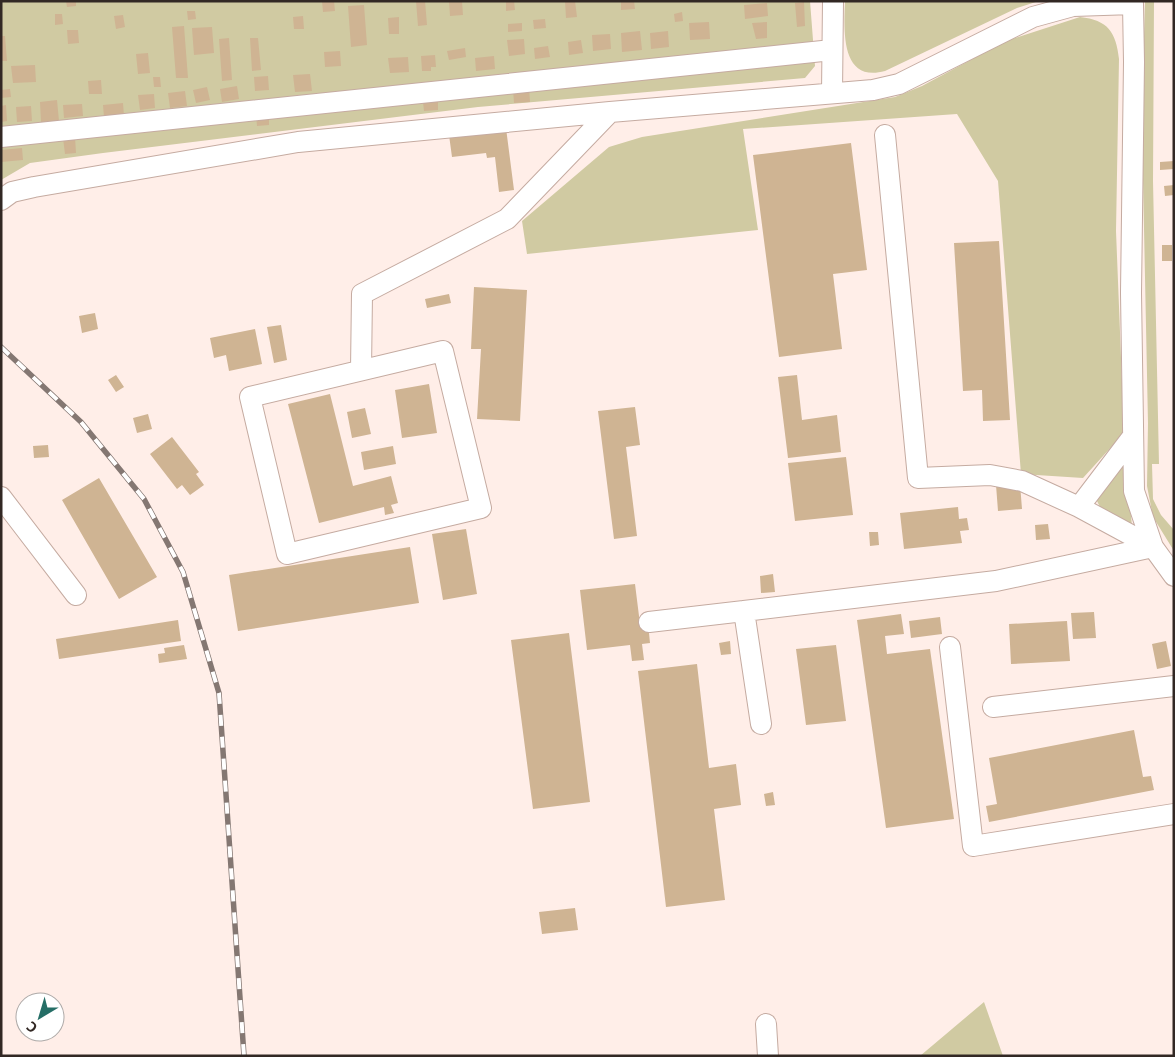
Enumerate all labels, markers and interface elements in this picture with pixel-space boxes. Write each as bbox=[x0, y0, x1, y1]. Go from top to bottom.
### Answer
north arrow bbox=[15, 992, 65, 1042]
text: С bbox=[22, 1017, 41, 1038]

